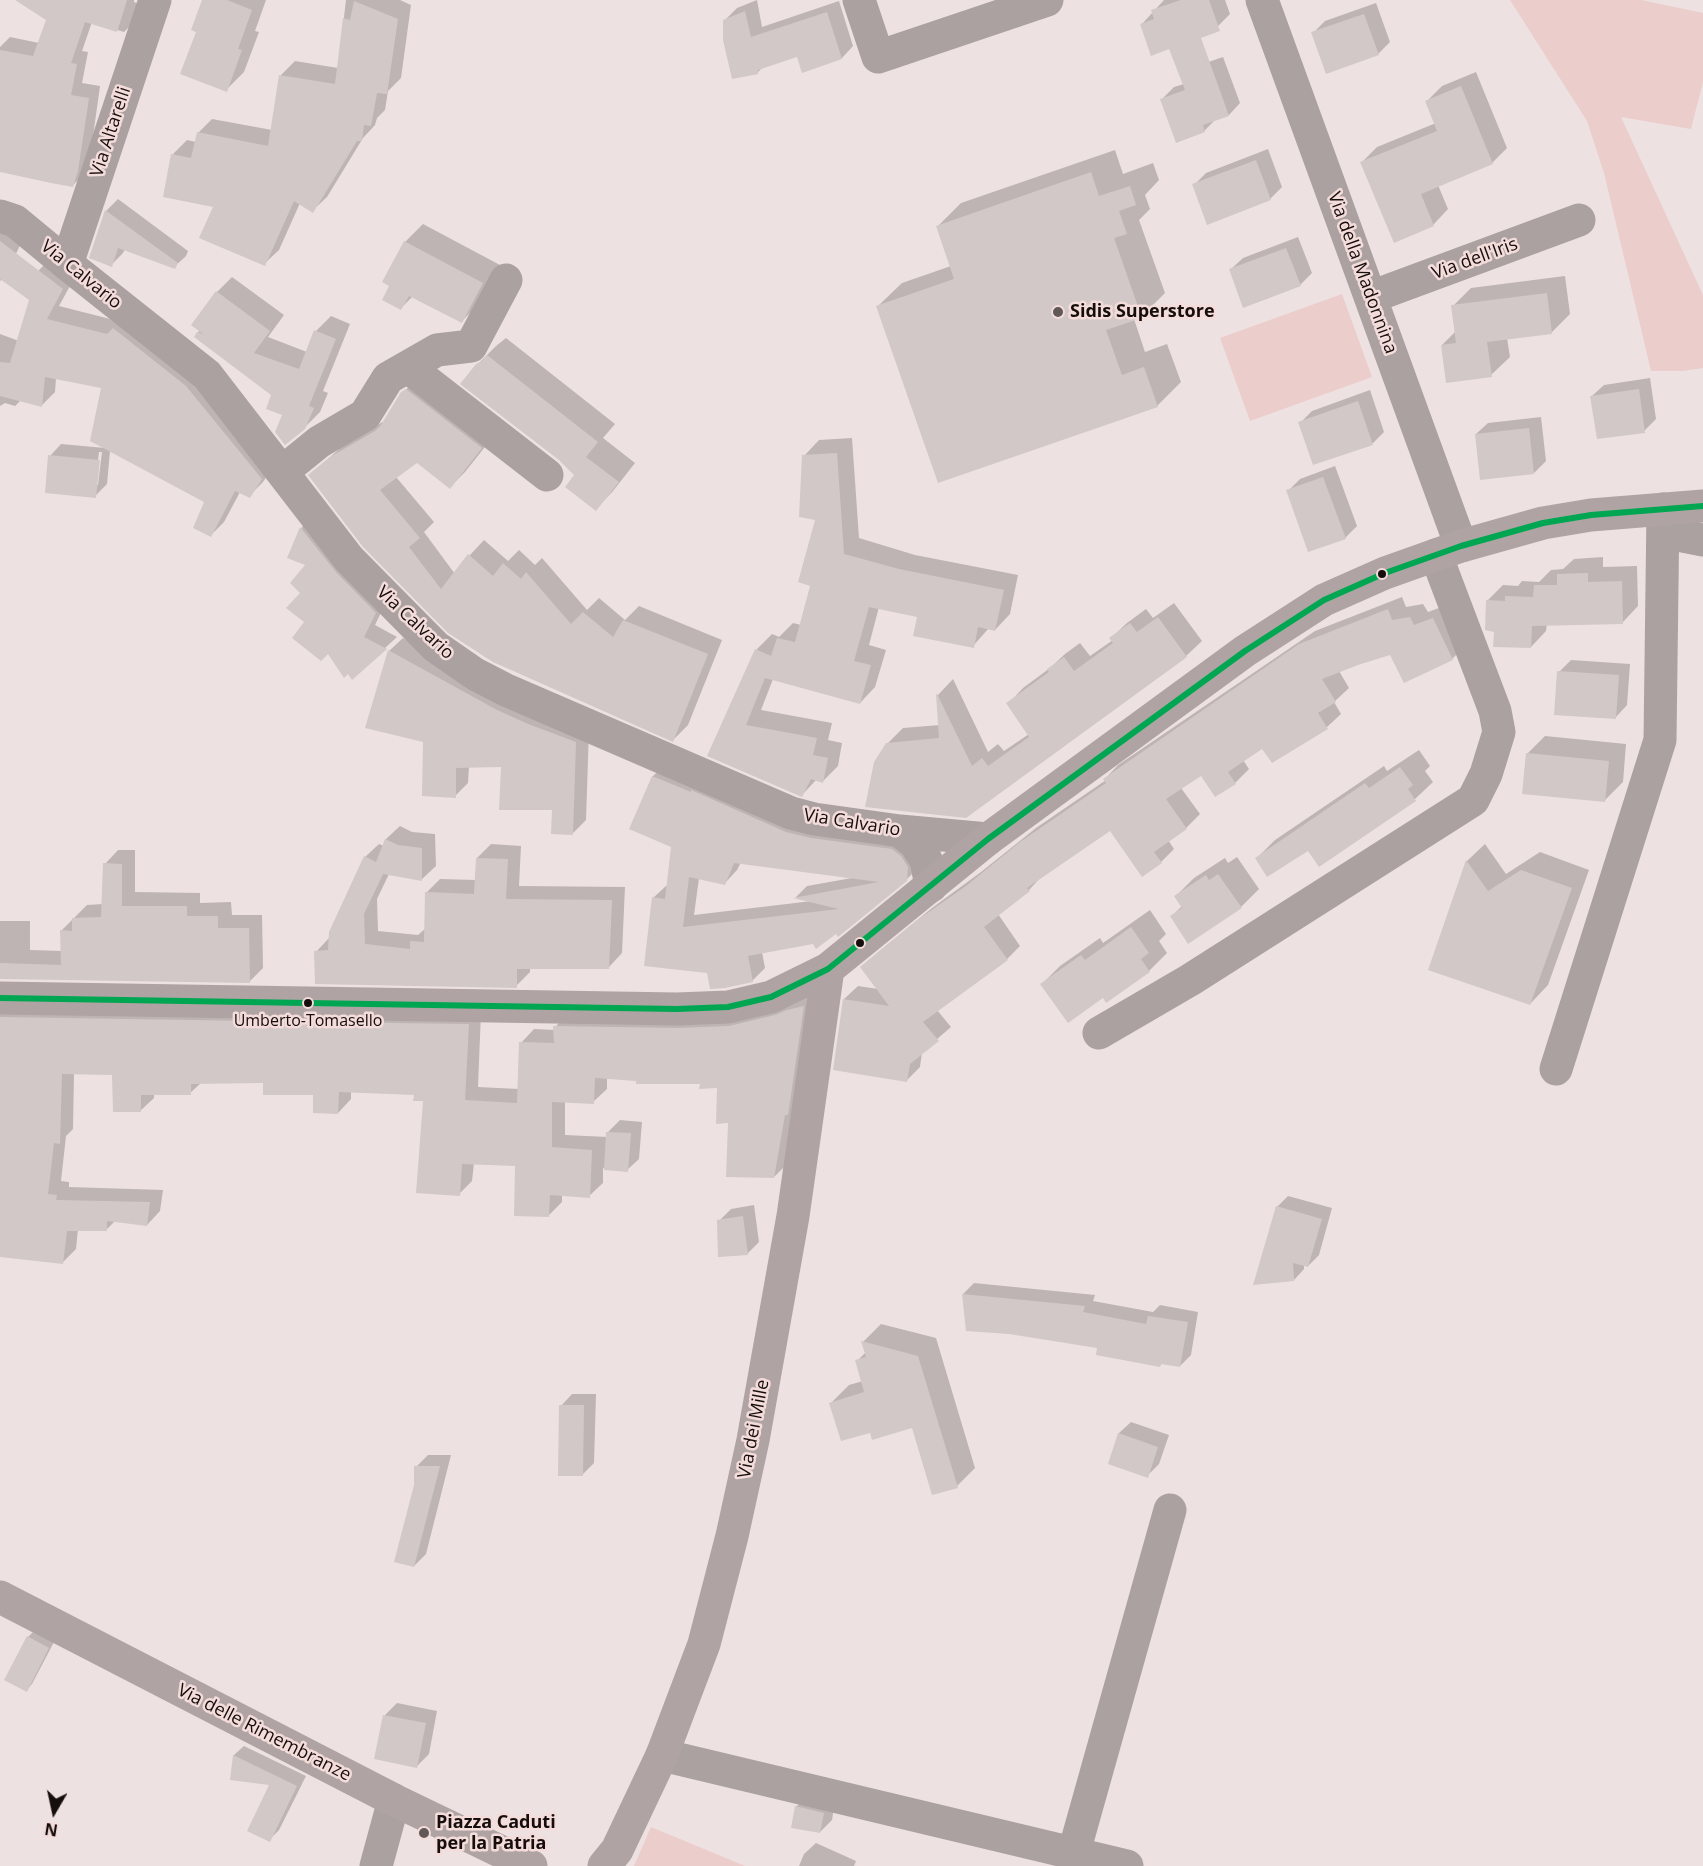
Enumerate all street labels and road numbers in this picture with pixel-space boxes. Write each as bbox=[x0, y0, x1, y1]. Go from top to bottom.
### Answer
street label: Via Altarelli bbox=[86, 84, 136, 180]
street label: Via della Madonnina bbox=[1323, 189, 1401, 357]
street label: Via dell'Iris bbox=[1429, 234, 1521, 284]
street label: Via Calvario bbox=[36, 236, 126, 314]
street label: Via Calvario bbox=[372, 582, 458, 664]
street label: Via Calvario bbox=[802, 805, 902, 841]
street label: Via dei Mille bbox=[734, 1378, 774, 1480]
street label: Via delle Rimembranze bbox=[174, 1680, 354, 1786]

